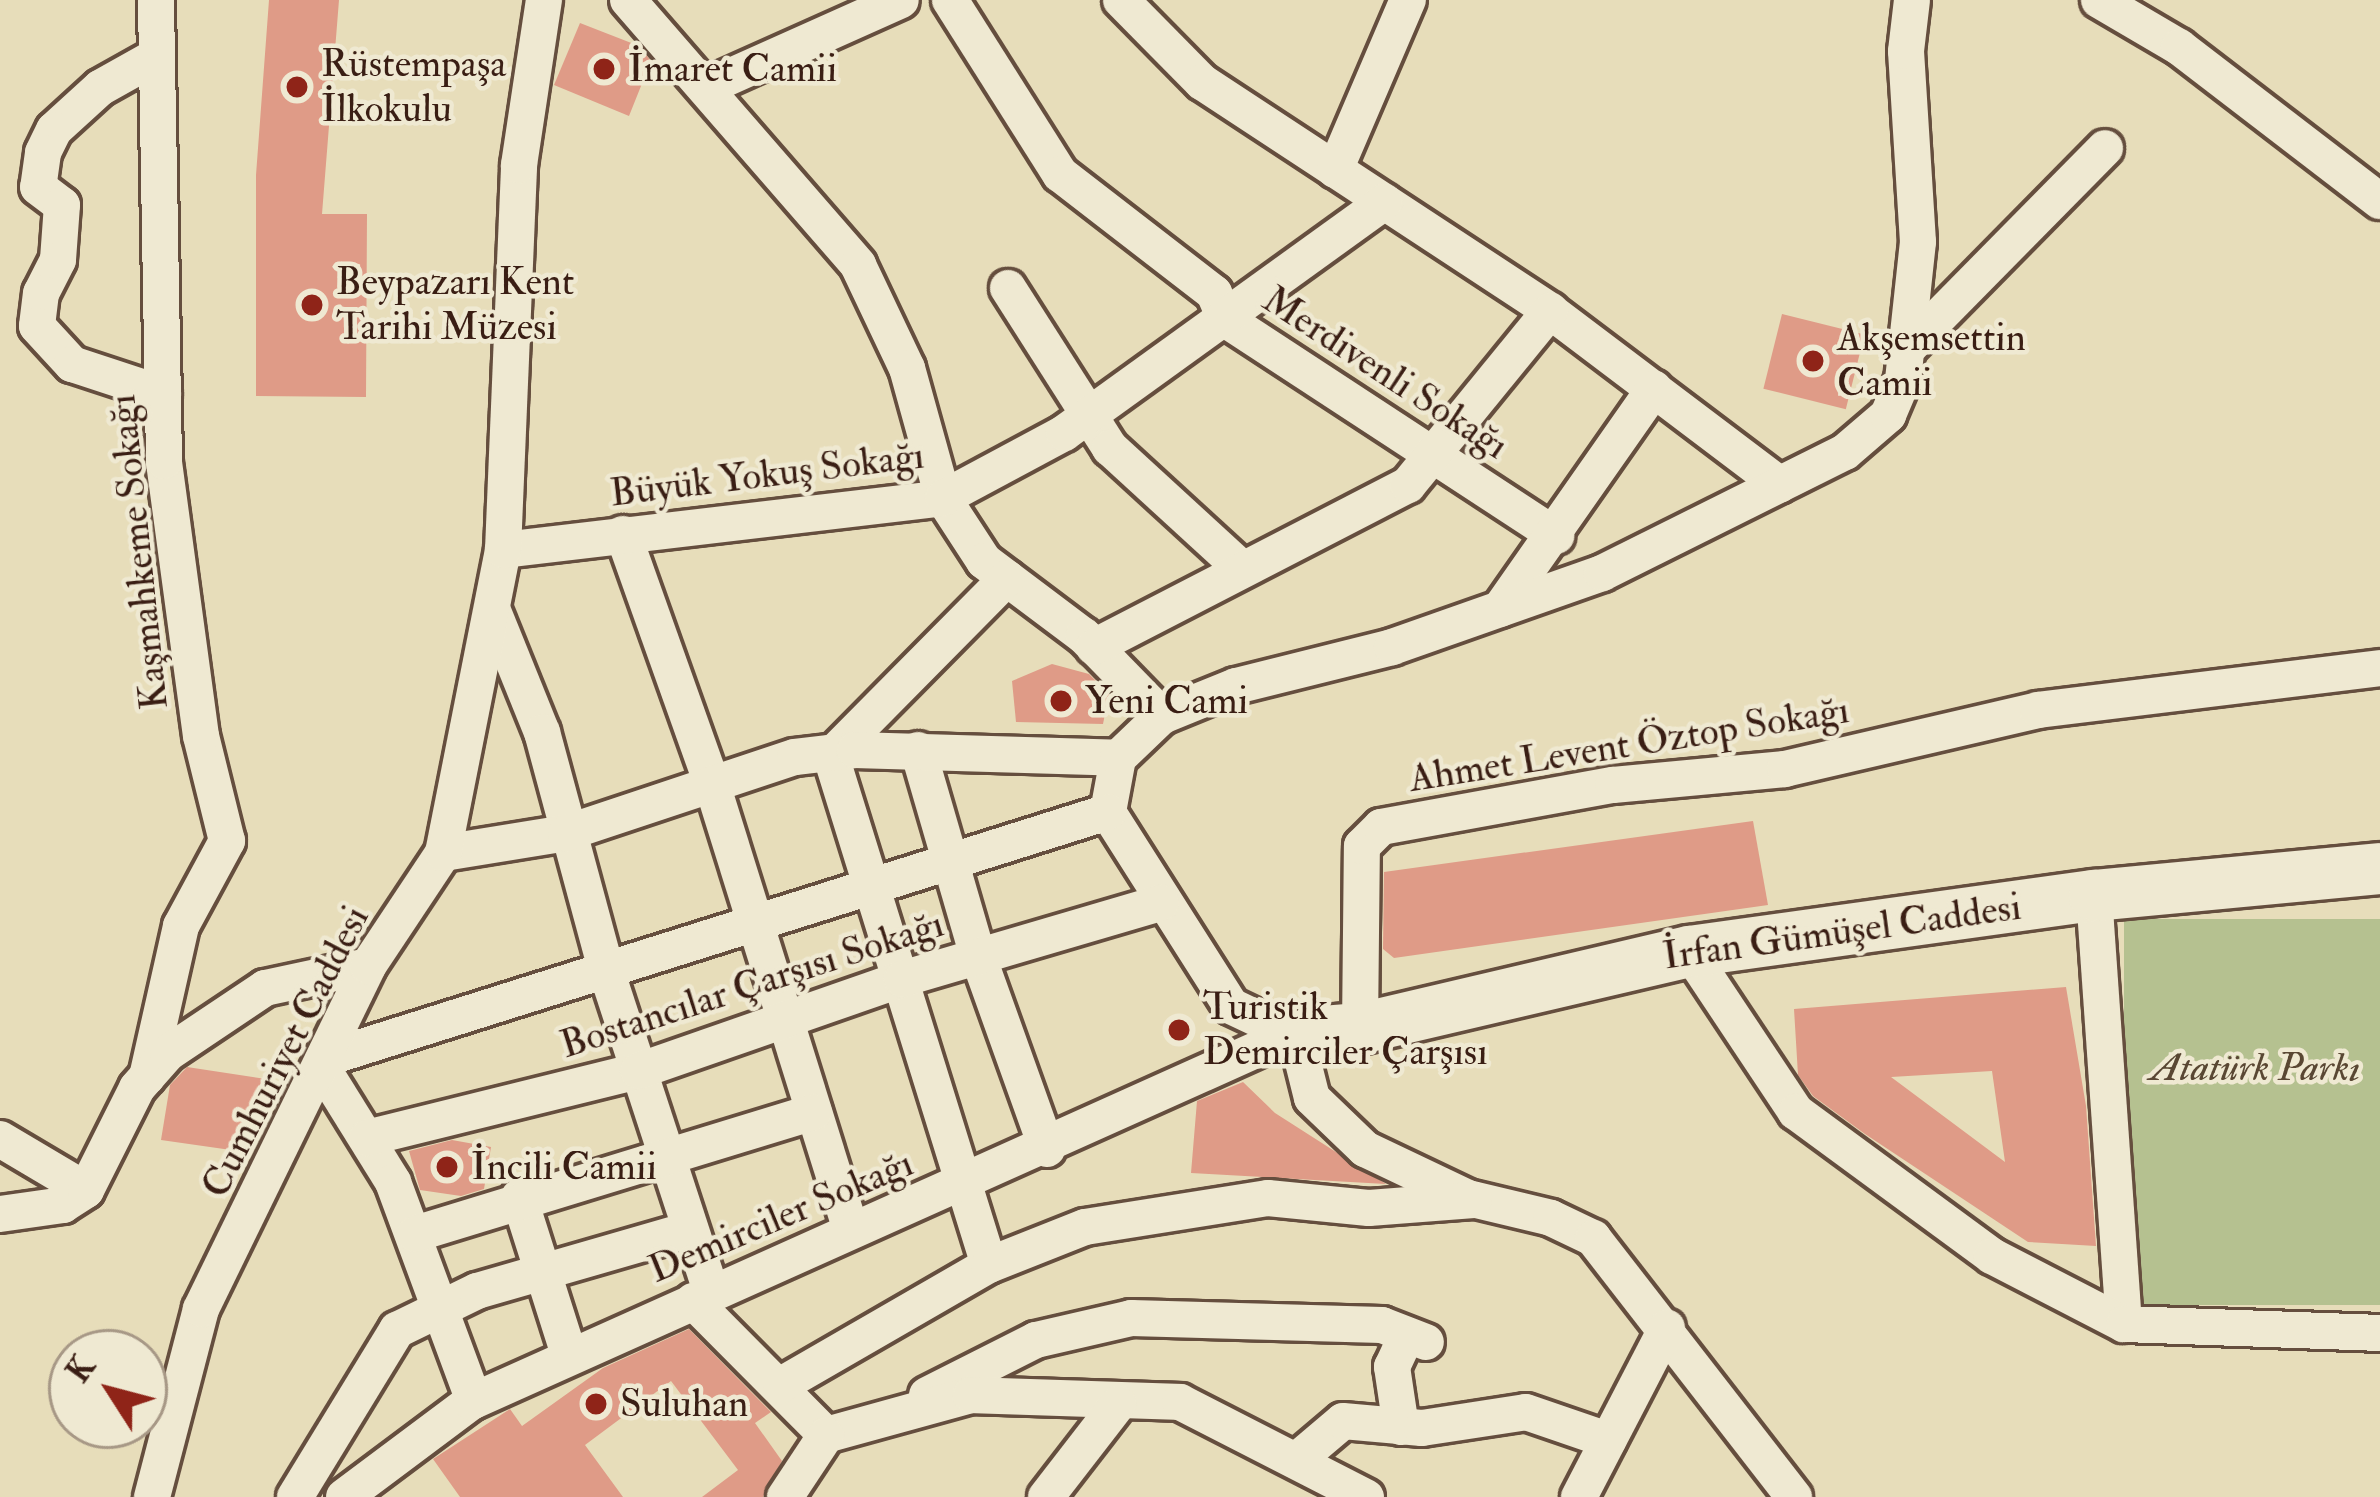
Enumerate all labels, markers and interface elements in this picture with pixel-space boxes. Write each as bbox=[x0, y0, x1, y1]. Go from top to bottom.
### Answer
place label: Rüstempaşa İlkokulu bbox=[321, 42, 506, 133]
place label: İmaret Camii bbox=[628, 46, 837, 92]
marker: İmaret Camii bbox=[591, 56, 617, 82]
marker: Rüstempaşa İlkokulu bbox=[284, 74, 310, 100]
place label: Beypazarı Kent Tarihi Müzesi bbox=[336, 260, 574, 351]
street label: Merdivenli Sokağı bbox=[1254, 276, 1516, 470]
marker: Beypazarı Kent Tarihi Müzesi bbox=[299, 292, 325, 318]
place label: Akşemsettin Camii bbox=[1837, 316, 2026, 407]
marker: Akşemsettin Camii bbox=[1800, 348, 1826, 374]
street label: Kaşmahkeme Sokağı bbox=[99, 392, 179, 712]
street label: Büyük Yokuş Sokağı bbox=[607, 433, 927, 517]
place label: Yeni Cami bbox=[1085, 678, 1248, 724]
street label: Ahmet Levent Öztop Sokağı bbox=[1406, 687, 1852, 803]
marker: Yeni Cami bbox=[1048, 688, 1074, 714]
street label: İrfan Gümüşel Caddesi bbox=[1660, 884, 2024, 980]
street label: Cumhuriyet Caddesi bbox=[192, 899, 380, 1205]
street label: Bostancılar Çarşısı Sokağı bbox=[554, 901, 950, 1069]
place label: Turistik Demirciler Çarşısı bbox=[1203, 985, 1488, 1076]
marker: Turistik Demirciler Çarşısı bbox=[1166, 1017, 1192, 1043]
park label: Atatürk Parkı bbox=[2150, 1045, 2360, 1091]
street label: Demirciler Sokağı bbox=[642, 1140, 920, 1294]
place label: İncili Camii bbox=[471, 1144, 657, 1190]
marker: İncili Camii bbox=[434, 1154, 460, 1180]
north arrow bbox=[48, 1329, 168, 1449]
text: K bbox=[58, 1348, 104, 1391]
place label: Suluhan bbox=[620, 1381, 748, 1427]
marker: Suluhan bbox=[583, 1391, 609, 1417]

